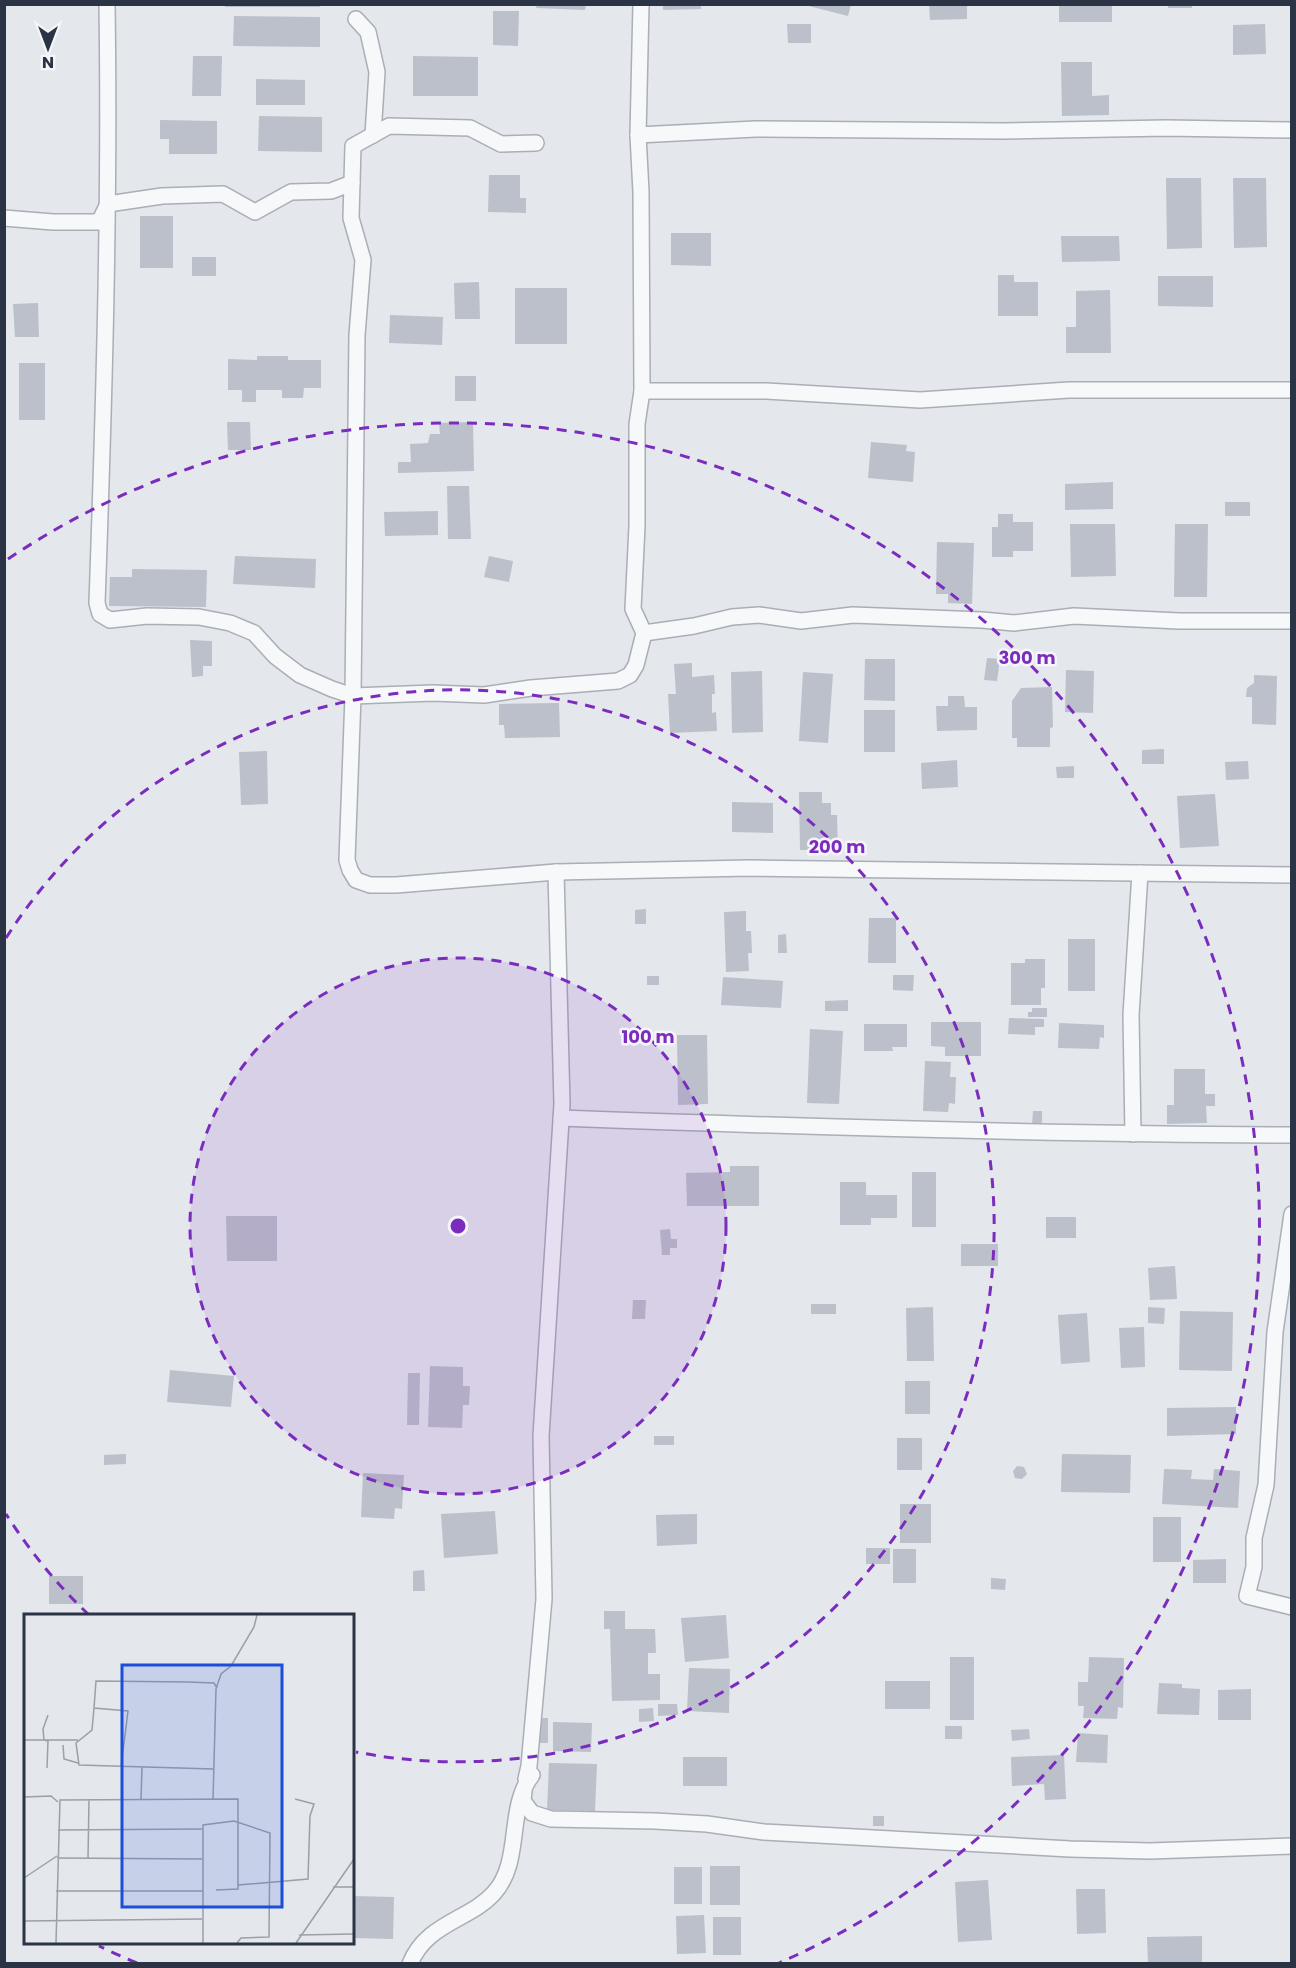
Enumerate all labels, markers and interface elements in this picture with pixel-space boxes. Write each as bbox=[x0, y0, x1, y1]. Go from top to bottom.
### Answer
north arrow bbox=[18, 18, 78, 78]
text: N bbox=[42, 51, 54, 74]
text: 300 m bbox=[998, 645, 1056, 670]
text: 200 m bbox=[809, 834, 865, 859]
text: 100 m bbox=[621, 1024, 675, 1049]
centre of rings bbox=[448, 1216, 468, 1236]
inset map bbox=[24, 1614, 354, 1944]

